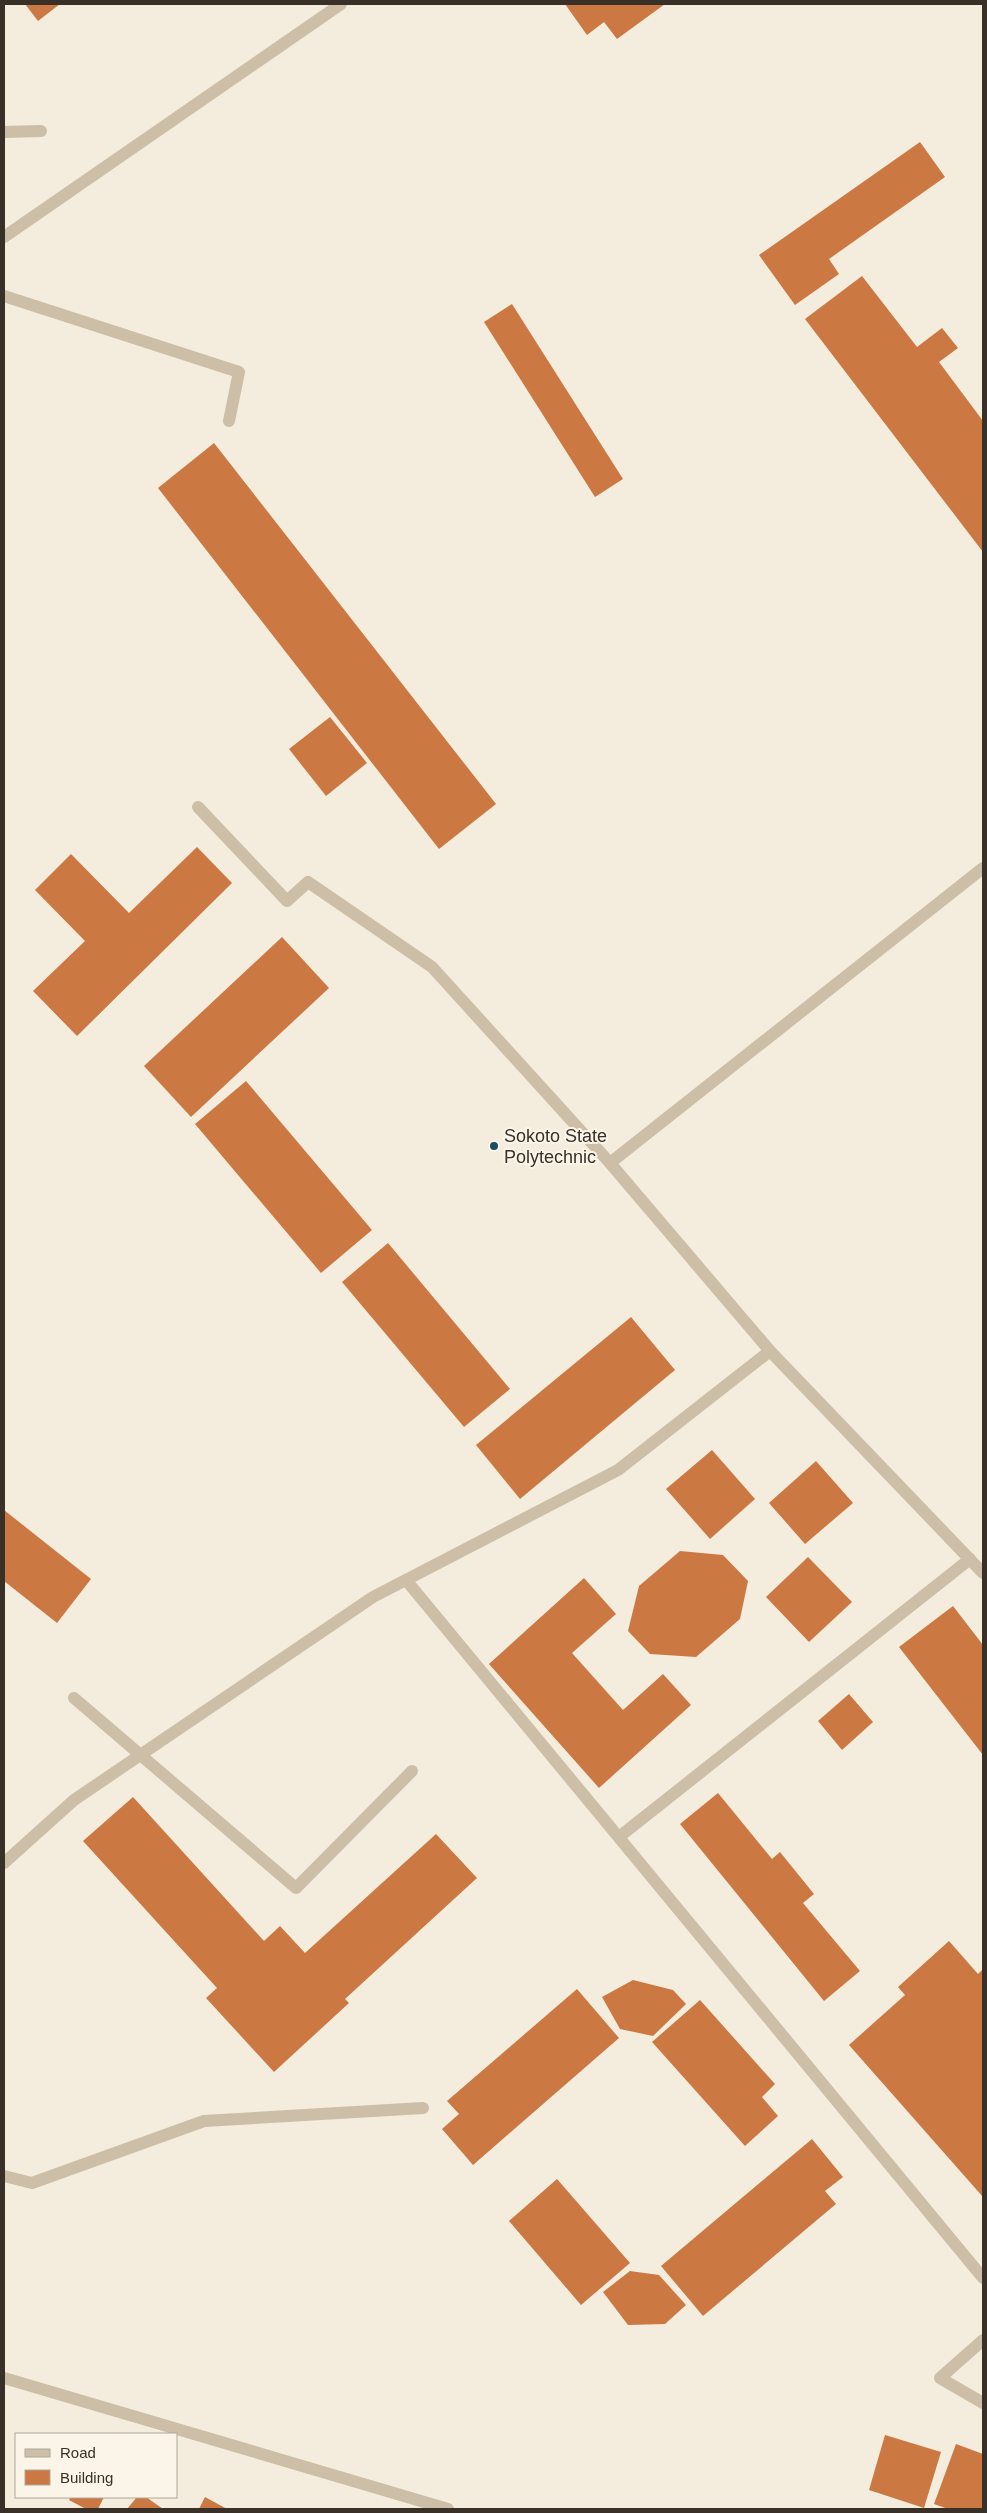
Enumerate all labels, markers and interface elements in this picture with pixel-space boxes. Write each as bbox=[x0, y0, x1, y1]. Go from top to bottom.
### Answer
place label: Sokoto State Polytechnic bbox=[504, 1126, 607, 1167]
marker: Sokoto State Polytechnic bbox=[488, 1140, 500, 1152]
legend bbox=[15, 2433, 178, 2498]
text: Road bbox=[60, 2444, 96, 2461]
text: Building bbox=[60, 2469, 113, 2486]

